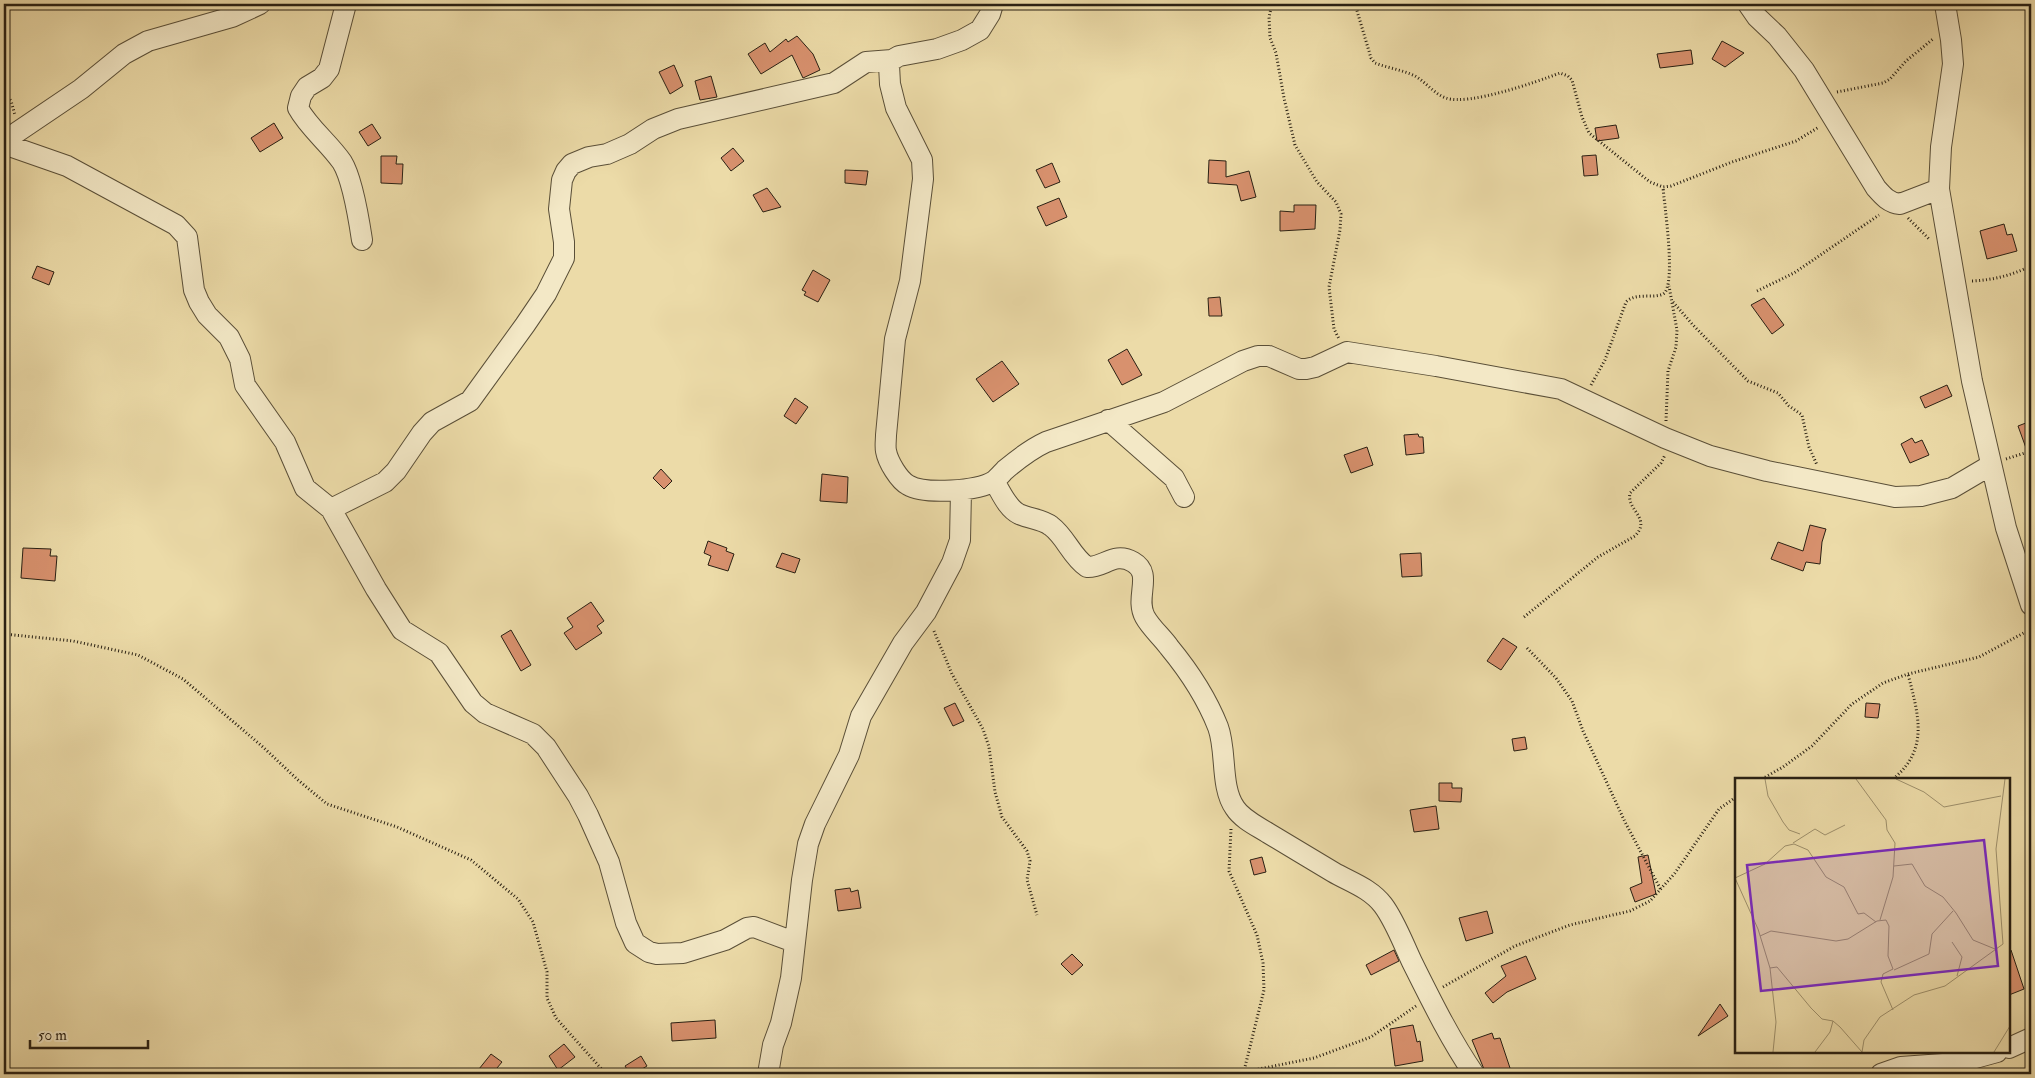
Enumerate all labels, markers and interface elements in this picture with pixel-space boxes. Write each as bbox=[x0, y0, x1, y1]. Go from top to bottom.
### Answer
inset map bbox=[1735, 778, 2010, 1053]
scale bar bbox=[30, 1018, 148, 1050]
text: 50 m bbox=[38, 1026, 67, 1045]

